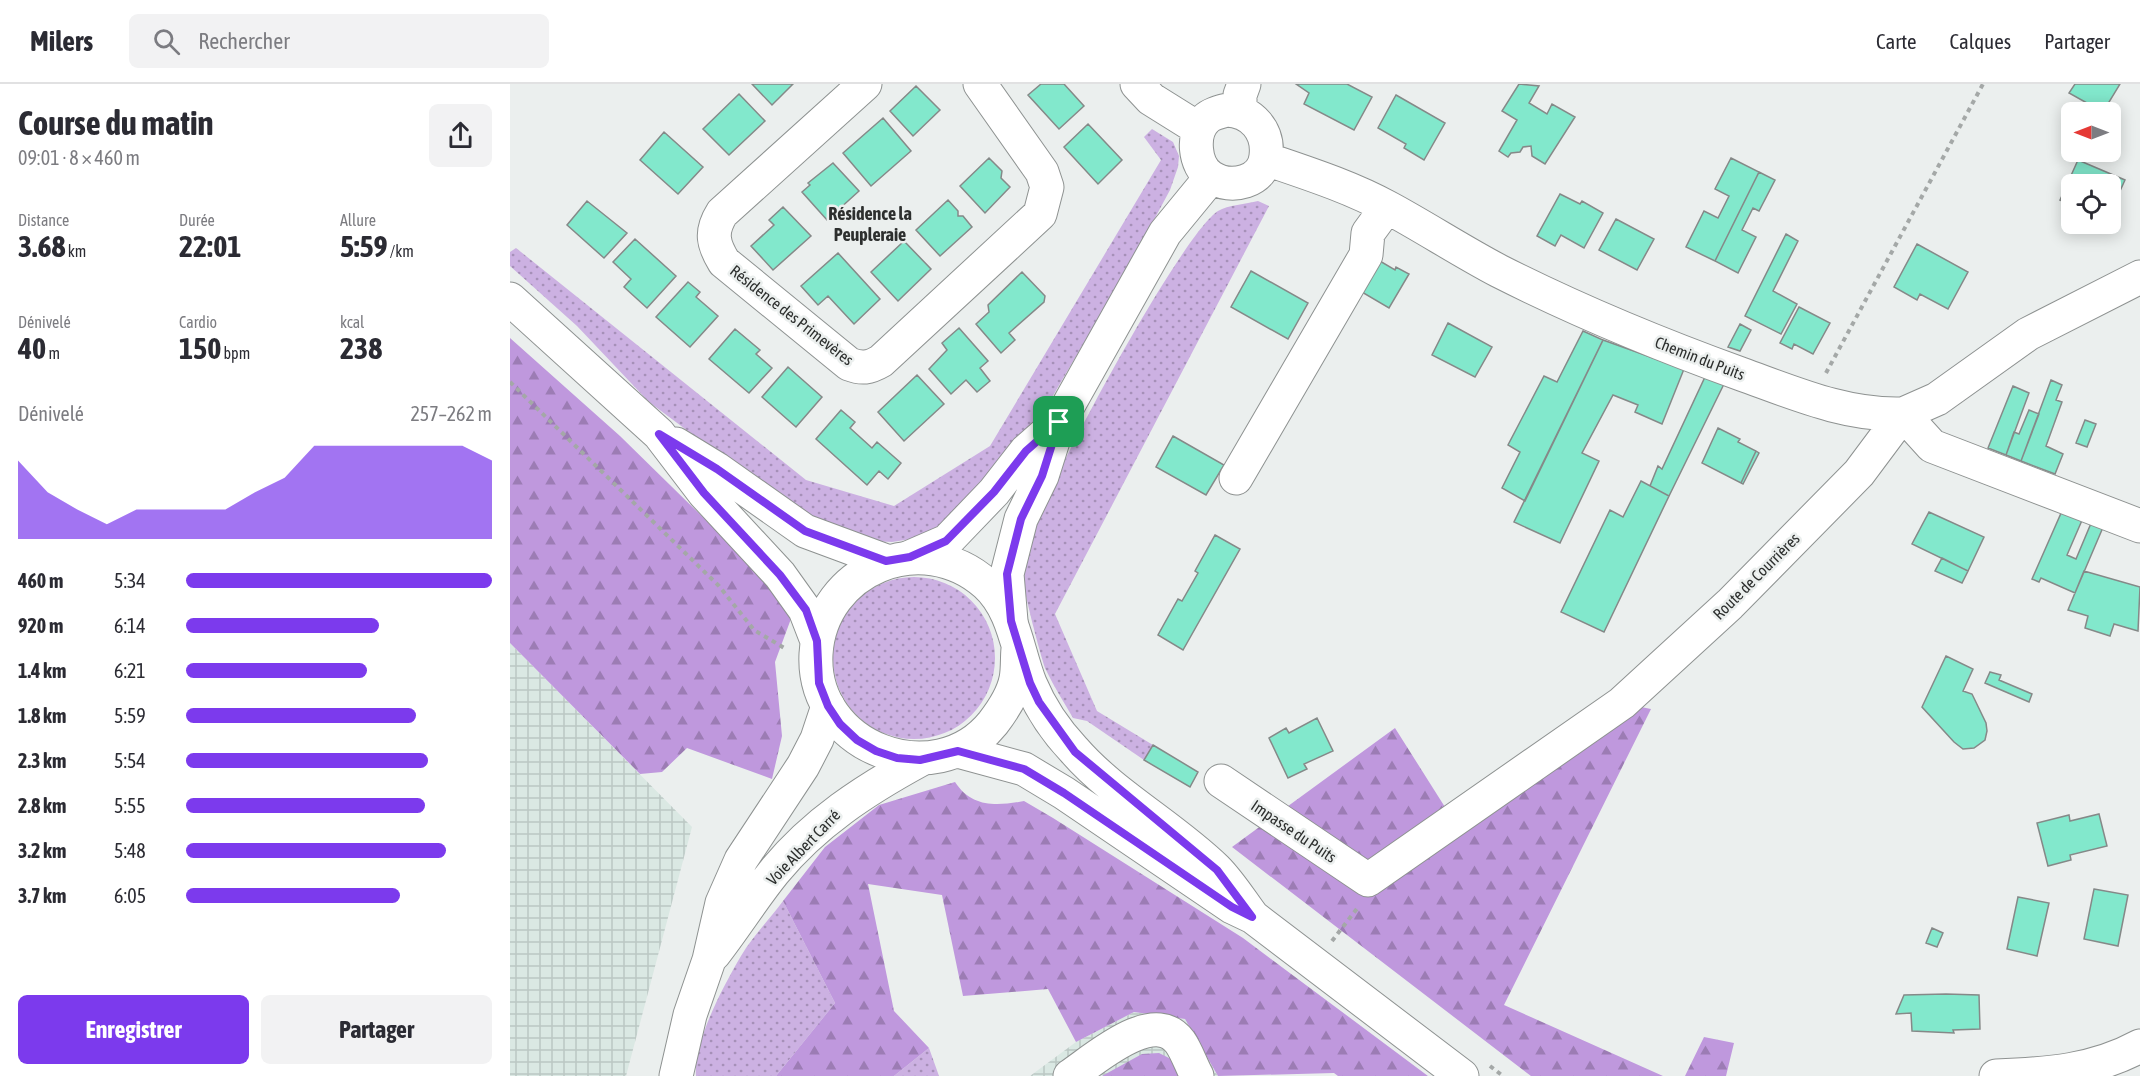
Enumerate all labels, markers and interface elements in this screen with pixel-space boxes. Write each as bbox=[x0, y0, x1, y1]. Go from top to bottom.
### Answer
search box bbox=[129, 14, 549, 68]
text: Milers bbox=[30, 25, 93, 57]
icon: search bbox=[150, 25, 183, 58]
text: Rechercher bbox=[198, 28, 290, 54]
text: Carte bbox=[1876, 29, 1917, 53]
text: Calques bbox=[1950, 29, 2011, 53]
text: Partager bbox=[2044, 29, 2110, 53]
north arrow bbox=[2061, 102, 2121, 162]
map controls bbox=[2061, 102, 2121, 234]
text: Course du matin bbox=[18, 104, 214, 142]
button: share bbox=[429, 104, 492, 167]
text: 09:01 · 8 × 460 m bbox=[18, 146, 140, 169]
button: locate bbox=[2061, 174, 2121, 234]
district label: Résidence la Peupleraie bbox=[828, 203, 912, 245]
text: Distance bbox=[18, 211, 69, 229]
text: Durée bbox=[179, 211, 215, 229]
text: Allure bbox=[340, 211, 376, 229]
text: 3.68 bbox=[18, 229, 66, 263]
text: 22:01 bbox=[179, 229, 241, 263]
text: 5:59 bbox=[340, 229, 388, 263]
text: km bbox=[66, 242, 86, 260]
text: /km bbox=[388, 242, 414, 260]
street label: Résidence des Primevères bbox=[727, 261, 857, 369]
text: Dénivelé bbox=[18, 313, 71, 331]
text: Cardio bbox=[179, 313, 217, 331]
text: kcal bbox=[340, 313, 364, 331]
text: 40 bbox=[18, 331, 46, 365]
text: 150 bbox=[179, 331, 221, 365]
text: 238 bbox=[340, 331, 382, 365]
street label: Chemin du Puits bbox=[1653, 333, 1748, 383]
text: m bbox=[46, 344, 60, 362]
text: bpm bbox=[221, 344, 250, 362]
pin bbox=[1033, 396, 1084, 447]
text: Dénivelé bbox=[18, 402, 84, 425]
text: 257–262 m bbox=[410, 402, 492, 425]
icon: arrive bbox=[1042, 405, 1075, 438]
street label: Route de Courrières bbox=[1709, 529, 1803, 623]
text: 460 m bbox=[18, 569, 63, 592]
text: 5:34 bbox=[114, 569, 146, 592]
text: 920 m bbox=[18, 614, 63, 637]
text: 6:14 bbox=[114, 614, 146, 637]
text: 1.4 km bbox=[18, 659, 66, 682]
text: 6:21 bbox=[114, 659, 146, 682]
text: 1.8 km bbox=[18, 704, 66, 727]
text: 5:59 bbox=[114, 704, 146, 727]
text: 2.3 km bbox=[18, 749, 66, 772]
text: 5:54 bbox=[114, 749, 146, 772]
text: 2.8 km bbox=[18, 794, 66, 817]
text: 5:55 bbox=[114, 794, 146, 817]
street label: Impasse du Puits bbox=[1248, 796, 1340, 867]
street label: Voie Albert Carré bbox=[763, 806, 843, 888]
text: 3.2 km bbox=[18, 839, 66, 862]
text: 5:48 bbox=[114, 839, 146, 862]
text: 3.7 km bbox=[18, 884, 66, 907]
text: 6:05 bbox=[114, 884, 146, 907]
button: Enregistrer bbox=[18, 995, 249, 1064]
button: Partager bbox=[261, 995, 492, 1064]

